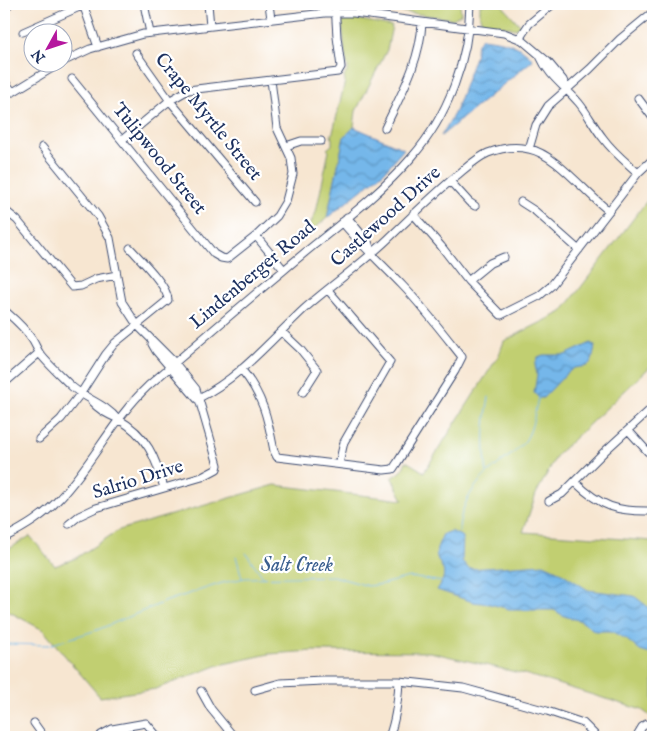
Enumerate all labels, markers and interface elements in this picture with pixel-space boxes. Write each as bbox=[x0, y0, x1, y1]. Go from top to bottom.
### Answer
north arrow bbox=[22, 22, 72, 72]
text: N bbox=[28, 45, 50, 67]
street label: Crape Myrtle Street bbox=[149, 48, 267, 186]
street label: Tulipwood Street bbox=[107, 98, 212, 220]
street label: Castlewood Drive bbox=[326, 161, 446, 273]
street label: Lindenberger Road bbox=[185, 215, 321, 335]
street label: Salrio Drive bbox=[90, 455, 187, 505]
water label: Salt Creek bbox=[261, 553, 333, 578]

